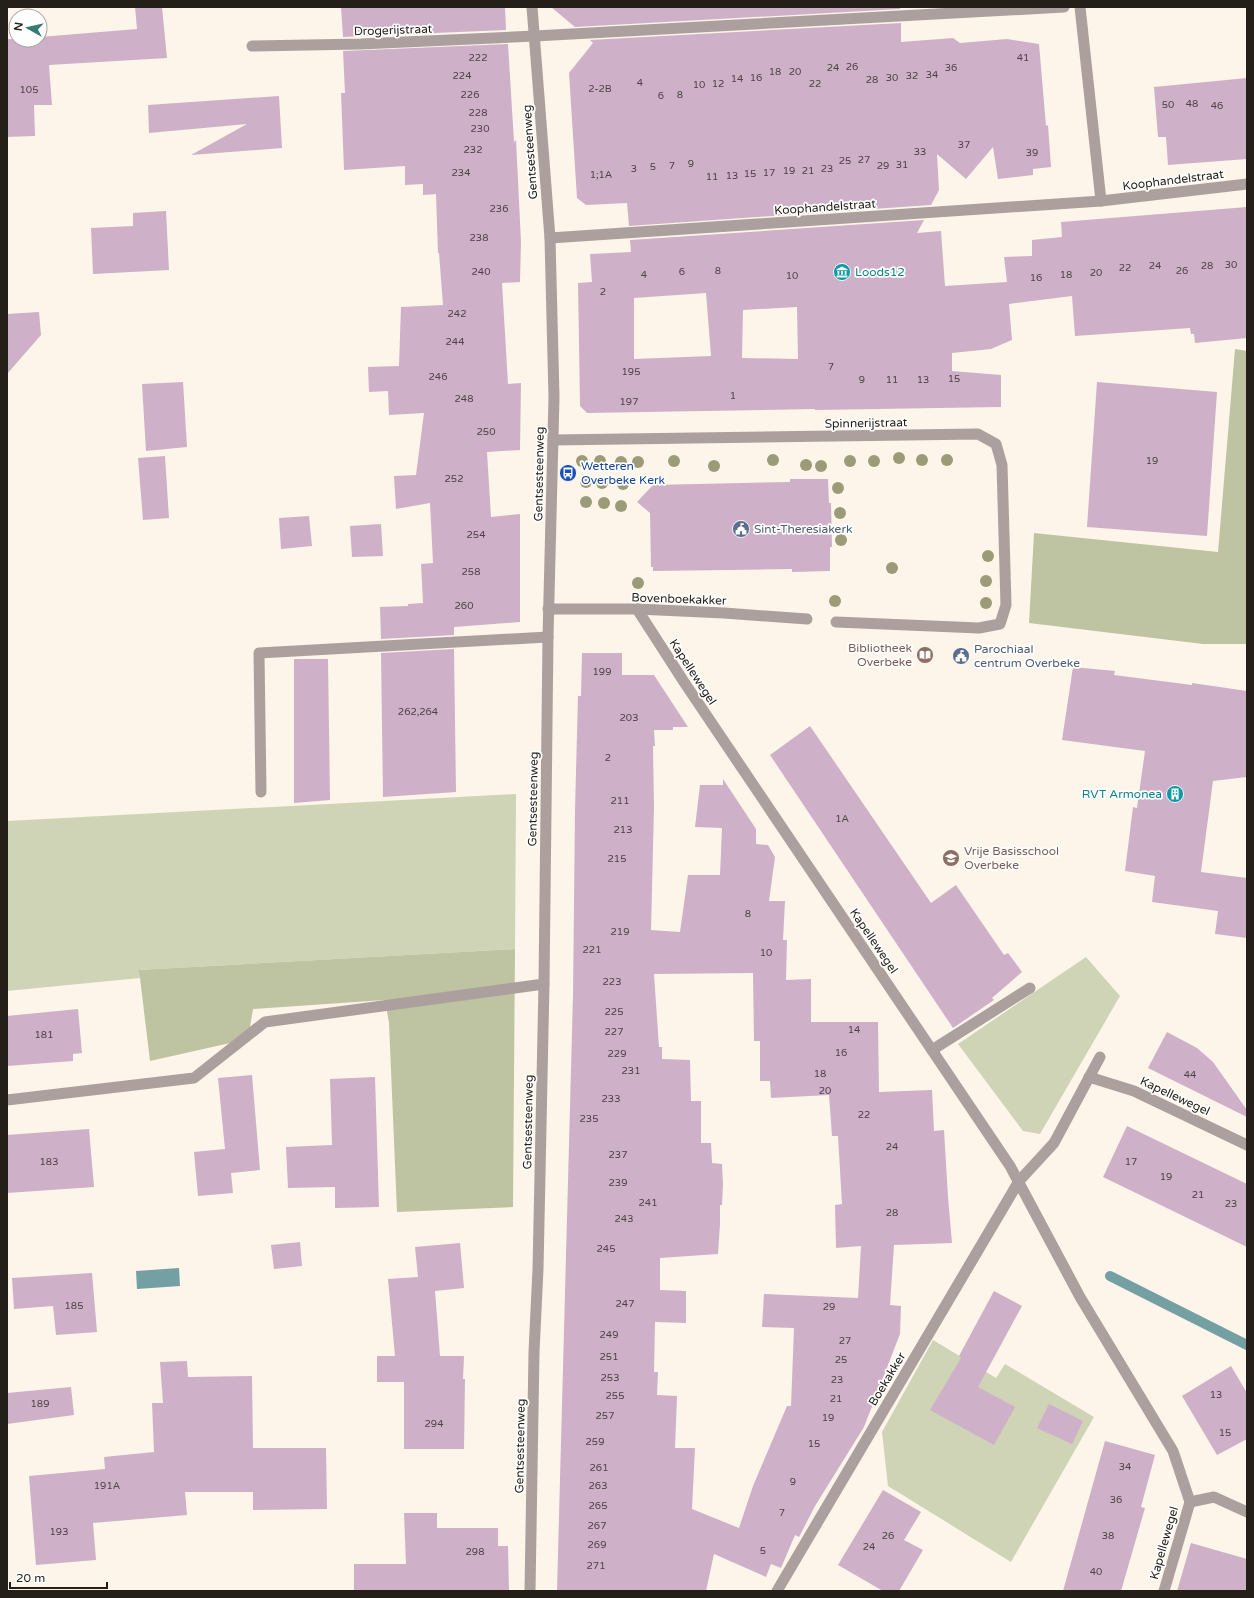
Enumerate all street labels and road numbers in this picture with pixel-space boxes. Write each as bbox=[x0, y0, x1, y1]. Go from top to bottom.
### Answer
street label: Drogerijstraat bbox=[354, 22, 433, 38]
street label: Gentsesteenweg bbox=[520, 104, 540, 200]
street label: Koophandelstraat bbox=[1122, 167, 1225, 193]
street label: Koophandelstraat bbox=[774, 196, 877, 218]
street label: Spinnerijstraat bbox=[825, 415, 908, 431]
street label: Gentsesteenweg bbox=[531, 426, 547, 522]
street label: Bovenboekakker bbox=[631, 590, 727, 608]
street label: Kapellewegel bbox=[667, 637, 719, 707]
street label: Gentsesteenweg bbox=[525, 751, 541, 847]
street label: Kapellewegel bbox=[847, 906, 901, 976]
street label: Gentsesteenweg bbox=[520, 1074, 536, 1170]
street label: Kapellewegel bbox=[1138, 1074, 1212, 1118]
street label: Boekakker bbox=[866, 1349, 909, 1408]
street label: Gentsesteenweg bbox=[512, 1398, 528, 1494]
street label: Kapellewegel bbox=[1147, 1505, 1181, 1581]

